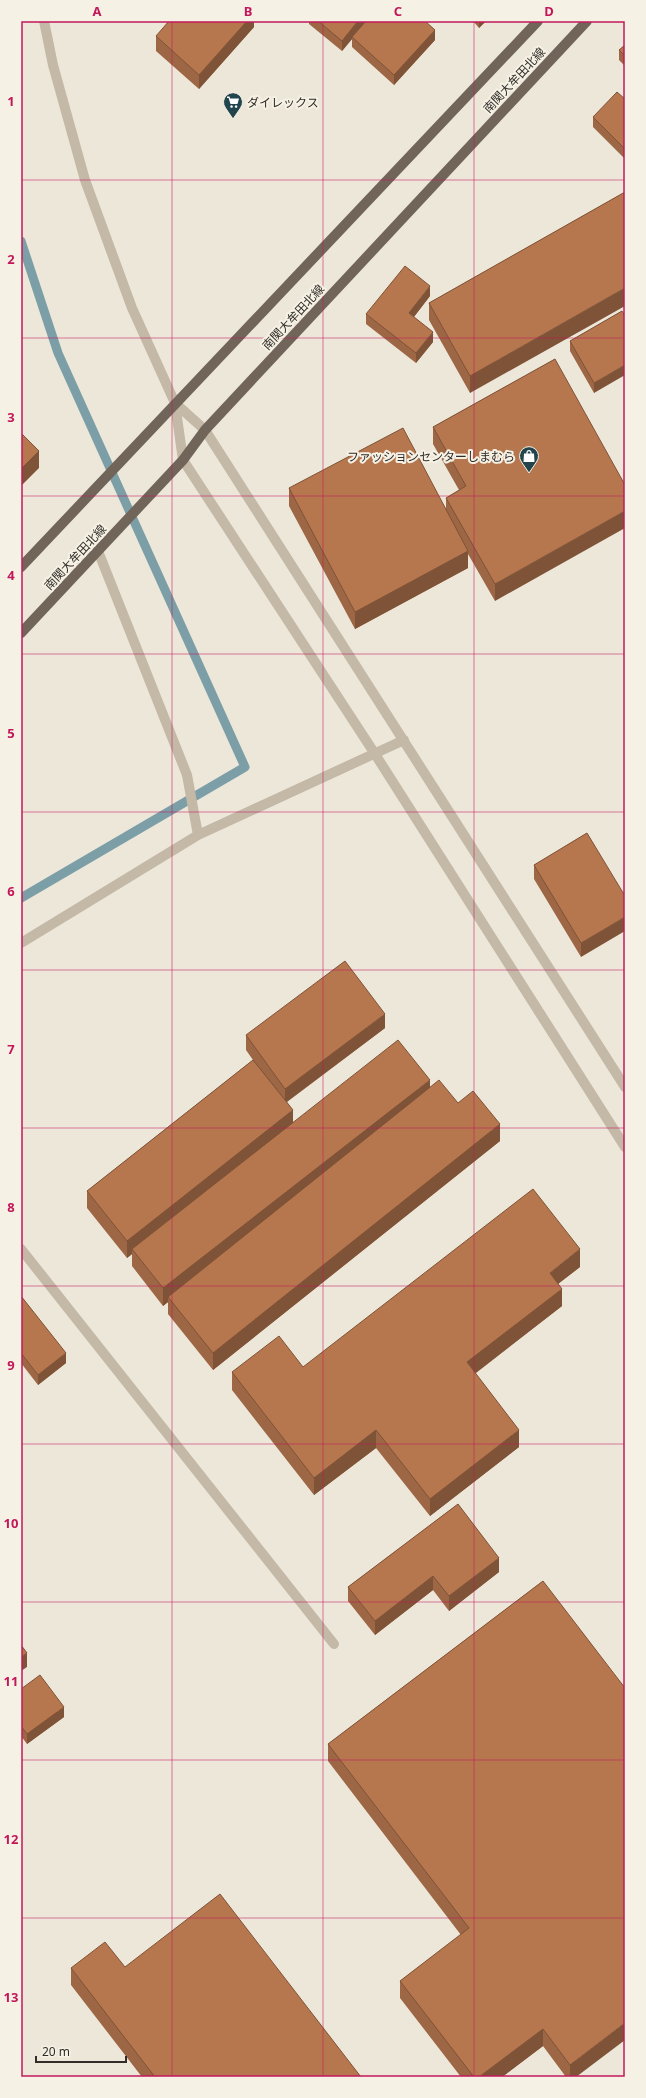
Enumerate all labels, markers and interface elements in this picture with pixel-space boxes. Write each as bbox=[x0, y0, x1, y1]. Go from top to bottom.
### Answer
text: A bbox=[93, 2, 102, 20]
text: B bbox=[244, 2, 252, 20]
text: C bbox=[394, 2, 402, 20]
text: D bbox=[544, 2, 554, 20]
street label: 南関大牟田北線 bbox=[479, 43, 549, 117]
supermarket icon: ダイレックス bbox=[222, 91, 244, 119]
text: 1 bbox=[7, 92, 15, 110]
place label: ダイレックス bbox=[247, 94, 319, 111]
text: 2 bbox=[7, 250, 15, 268]
street label: 南関大牟田北線 bbox=[258, 280, 328, 354]
text: 3 bbox=[7, 408, 15, 426]
shop icon: ファッションセンターしまむら bbox=[518, 445, 540, 473]
place label: ファッションセンターしまむら bbox=[347, 448, 515, 465]
street label: 南関大牟田北線 bbox=[40, 520, 110, 594]
text: 4 bbox=[7, 566, 15, 584]
text: 5 bbox=[7, 724, 15, 742]
text: 6 bbox=[7, 882, 15, 900]
text: 7 bbox=[7, 1040, 15, 1058]
text: 8 bbox=[7, 1198, 15, 1216]
text: 9 bbox=[7, 1356, 15, 1374]
text: 10 bbox=[4, 1514, 18, 1532]
text: 11 bbox=[4, 1672, 18, 1690]
text: 12 bbox=[4, 1830, 18, 1848]
text: 13 bbox=[4, 1988, 18, 2006]
scale bar bbox=[36, 2038, 126, 2064]
text: 20 m bbox=[42, 2043, 70, 2060]

